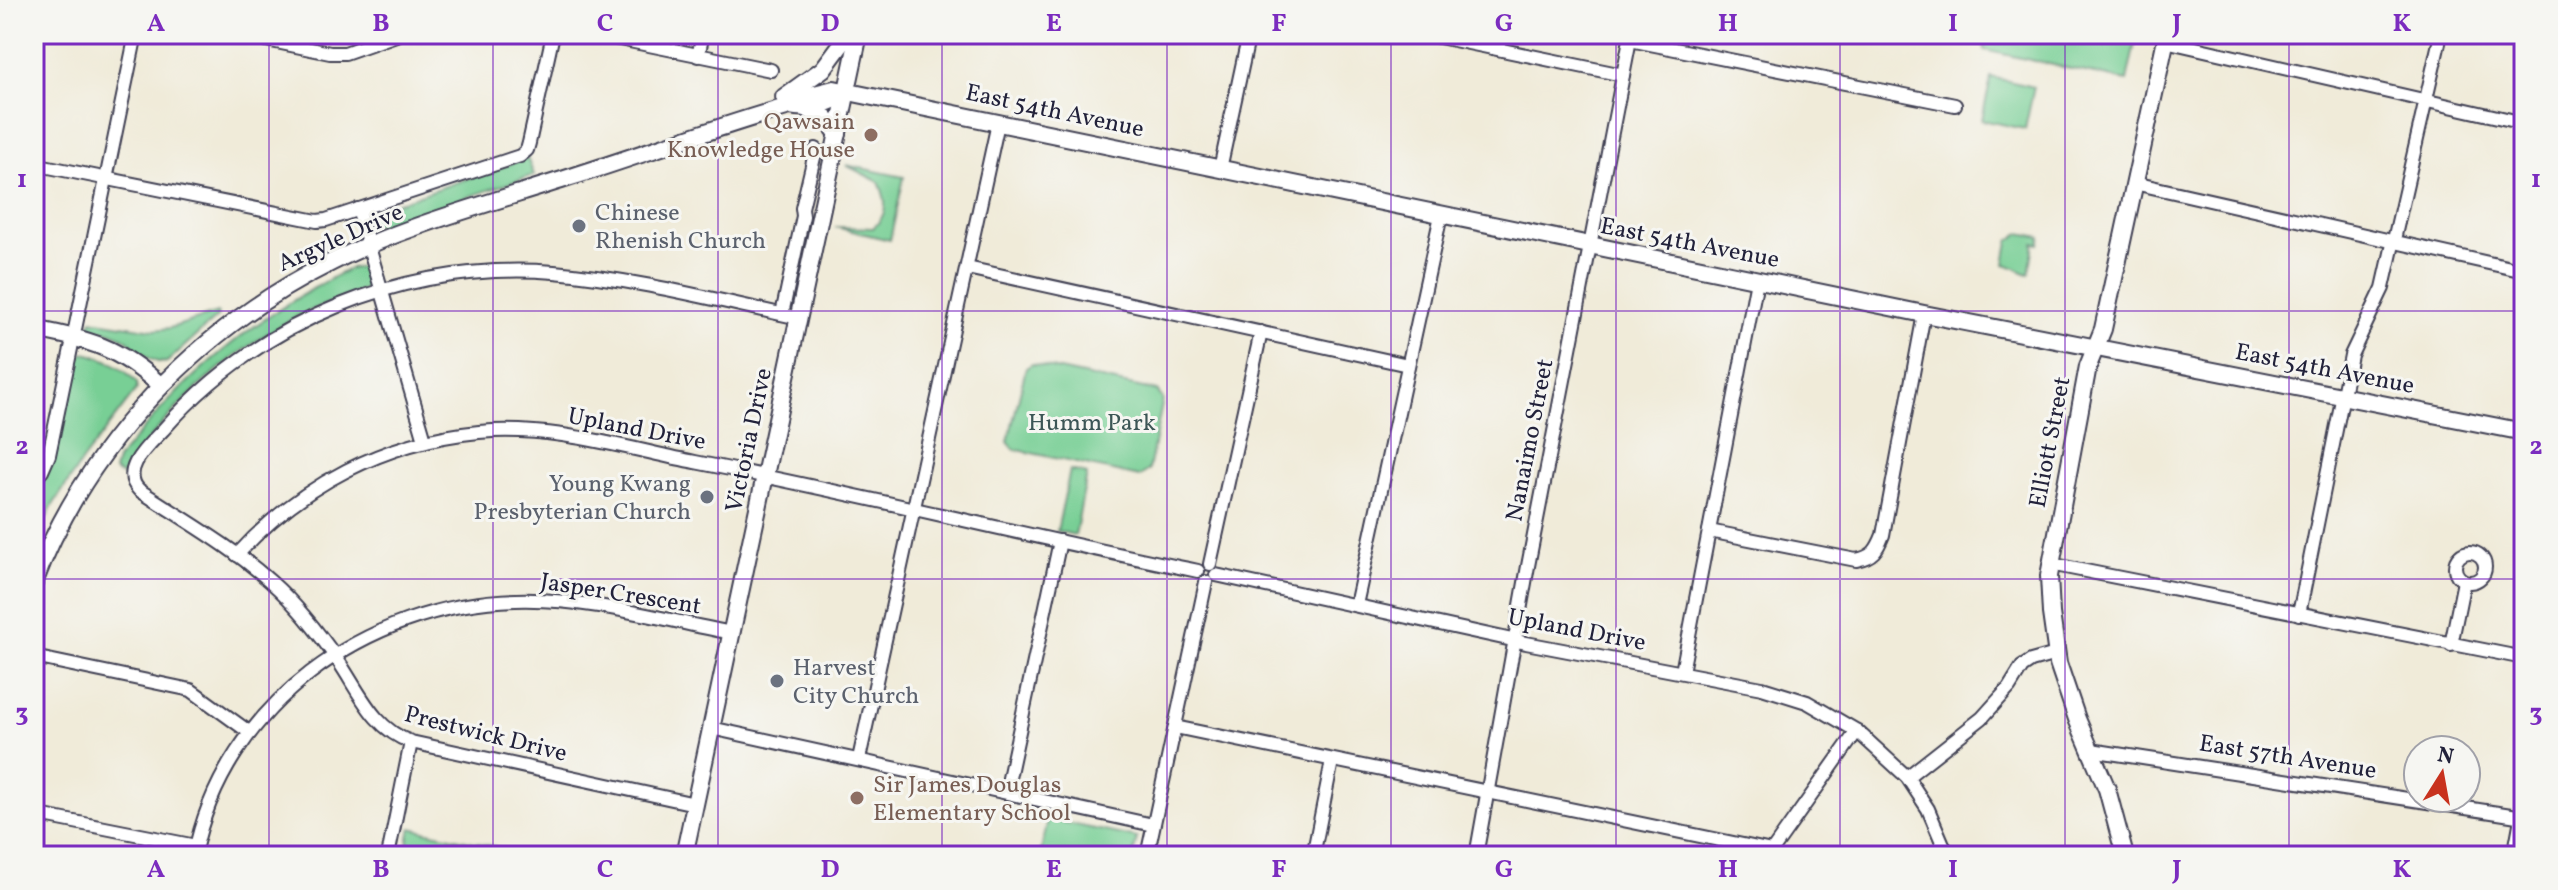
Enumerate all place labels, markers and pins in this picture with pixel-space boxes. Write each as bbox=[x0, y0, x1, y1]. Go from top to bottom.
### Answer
place label: Qawsain Knowledge House bbox=[667, 106, 855, 168]
marker: Qawsain Knowledge House bbox=[862, 126, 880, 144]
place label: Chinese Rhenish Church bbox=[595, 197, 766, 259]
marker: Chinese Rhenish Church bbox=[570, 217, 588, 235]
place label: Young Kwang Presbyterian Church bbox=[474, 468, 691, 530]
marker: Young Kwang Presbyterian Church bbox=[698, 488, 716, 506]
place label: Harvest City Church bbox=[793, 652, 919, 714]
marker: Harvest City Church bbox=[768, 672, 786, 690]
place label: Sir James Douglas Elementary School bbox=[873, 769, 1071, 831]
marker: Sir James Douglas Elementary School bbox=[848, 789, 866, 807]

